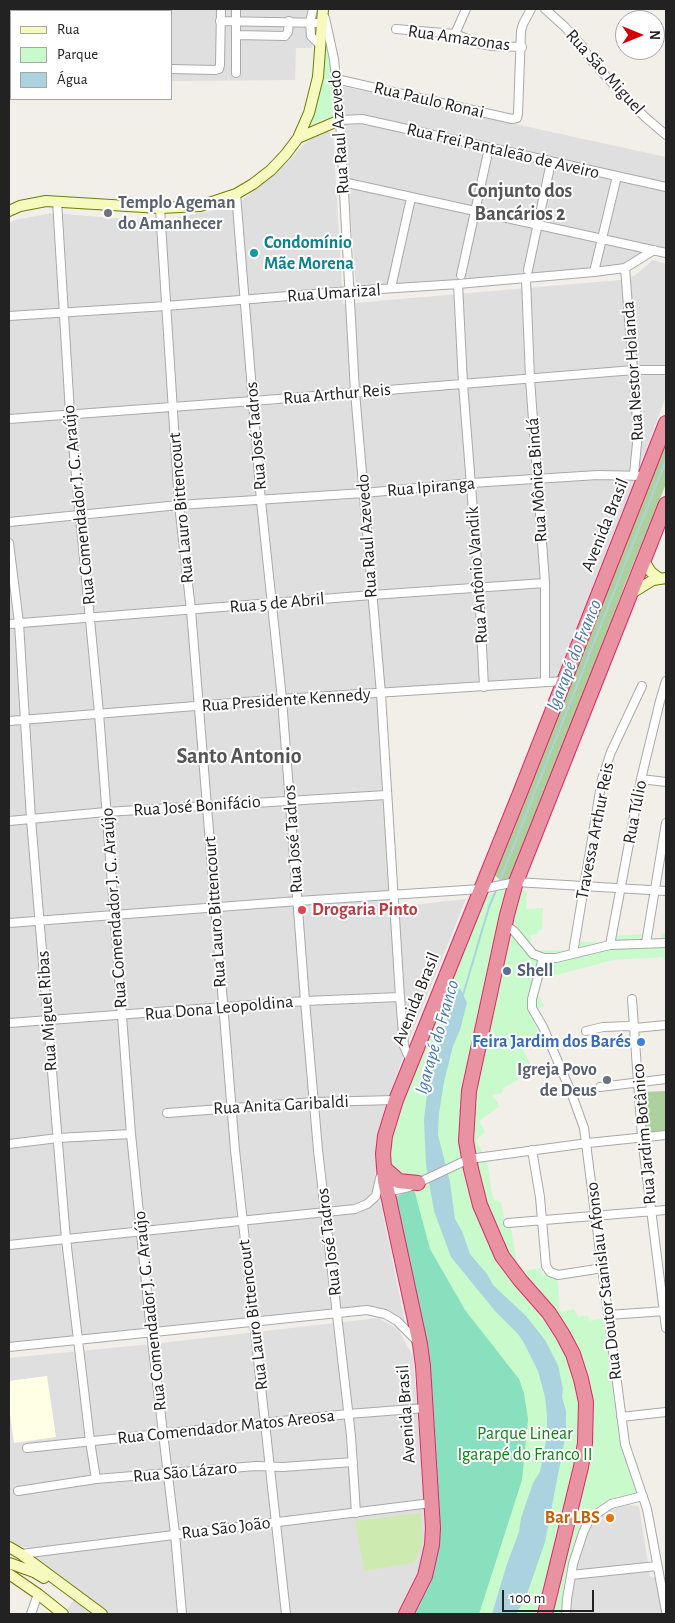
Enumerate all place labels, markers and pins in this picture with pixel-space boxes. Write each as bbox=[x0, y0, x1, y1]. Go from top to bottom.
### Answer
place label: Templo Ageman do Amanhecer bbox=[118, 192, 235, 234]
marker: Templo Ageman do Amanhecer bbox=[102, 207, 114, 219]
place label: Condomínio Mãe Morena bbox=[264, 232, 354, 274]
marker: Condomínio Mãe Morena bbox=[248, 247, 260, 259]
place label: Drogaria Pinto bbox=[312, 899, 418, 921]
marker: Drogaria Pinto bbox=[296, 904, 308, 916]
place label: Shell bbox=[517, 960, 553, 982]
marker: Shell bbox=[501, 965, 513, 977]
place label: Feira Jardim dos Barés bbox=[472, 1031, 631, 1053]
marker: Feira Jardim dos Barés bbox=[635, 1036, 647, 1048]
place label: Igreja Povo de Deus bbox=[517, 1059, 597, 1102]
marker: Igreja Povo de Deus bbox=[601, 1074, 613, 1086]
place label: Bar LBS bbox=[545, 1507, 600, 1529]
marker: Bar LBS bbox=[604, 1512, 616, 1524]

